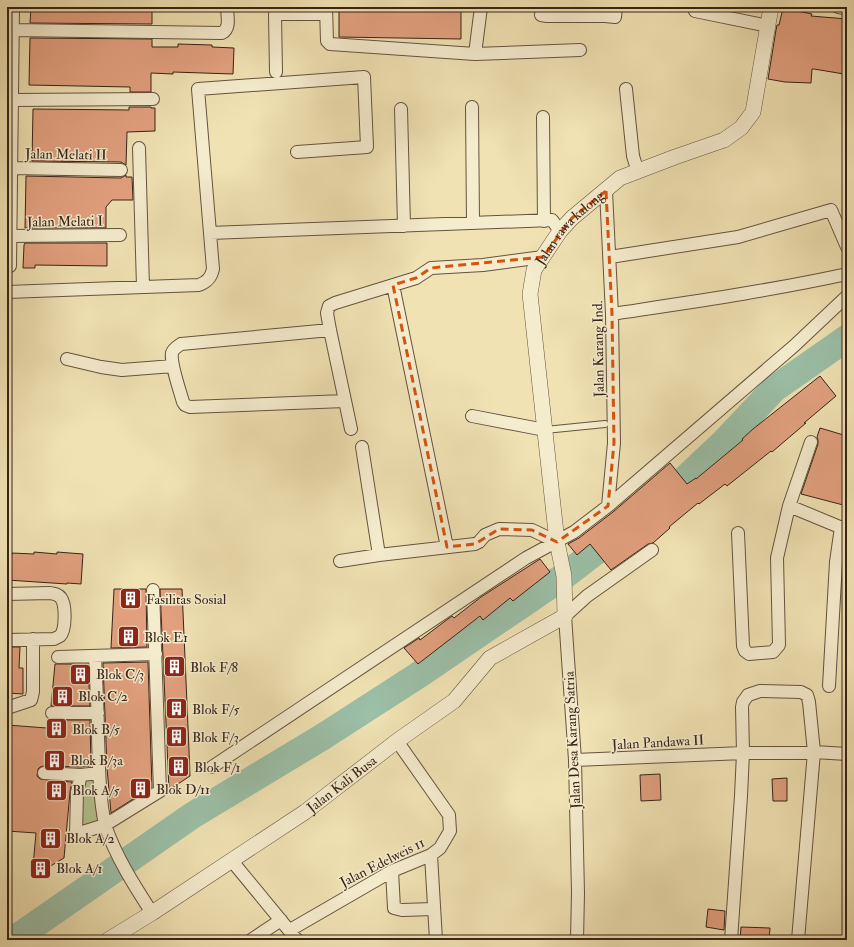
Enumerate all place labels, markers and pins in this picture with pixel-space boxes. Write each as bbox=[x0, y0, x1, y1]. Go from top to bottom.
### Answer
building icon: Fasilitas Sosial bbox=[117, 586, 143, 612]
place label: Fasilitas Sosial bbox=[146, 591, 227, 608]
building icon: Blok E1 bbox=[116, 624, 142, 650]
place label: Blok E1 bbox=[144, 629, 188, 646]
building icon: Blok F/8 bbox=[161, 654, 187, 680]
place label: Blok F/8 bbox=[190, 659, 239, 676]
building icon: Blok C/3 bbox=[68, 661, 94, 687]
place label: Blok C/3 bbox=[96, 666, 144, 683]
building icon: Blok C/2 bbox=[49, 683, 75, 709]
place label: Blok C/2 bbox=[78, 688, 128, 705]
building icon: Blok F/5 bbox=[163, 696, 189, 722]
place label: Blok F/5 bbox=[192, 701, 240, 718]
building icon: Blok B/5 bbox=[44, 716, 70, 742]
place label: Blok B/5 bbox=[72, 721, 121, 738]
building icon: Blok F/3 bbox=[164, 724, 190, 750]
place label: Blok F/3 bbox=[192, 729, 239, 746]
building icon: Blok B/3a bbox=[42, 747, 68, 773]
place label: Blok B/3a bbox=[70, 752, 123, 769]
building icon: Blok F/1 bbox=[166, 754, 192, 780]
place label: Blok F/1 bbox=[194, 759, 240, 776]
building icon: Blok D/11 bbox=[128, 776, 154, 802]
building icon: Blok A/5 bbox=[43, 777, 69, 803]
place label: Blok D/11 bbox=[156, 781, 210, 798]
place label: Blok A/5 bbox=[72, 782, 121, 799]
building icon: Blok A/2 bbox=[38, 825, 64, 851]
place label: Blok A/2 bbox=[66, 830, 115, 847]
building icon: Blok A/1 bbox=[27, 855, 53, 881]
place label: Blok A/1 bbox=[56, 860, 103, 877]

